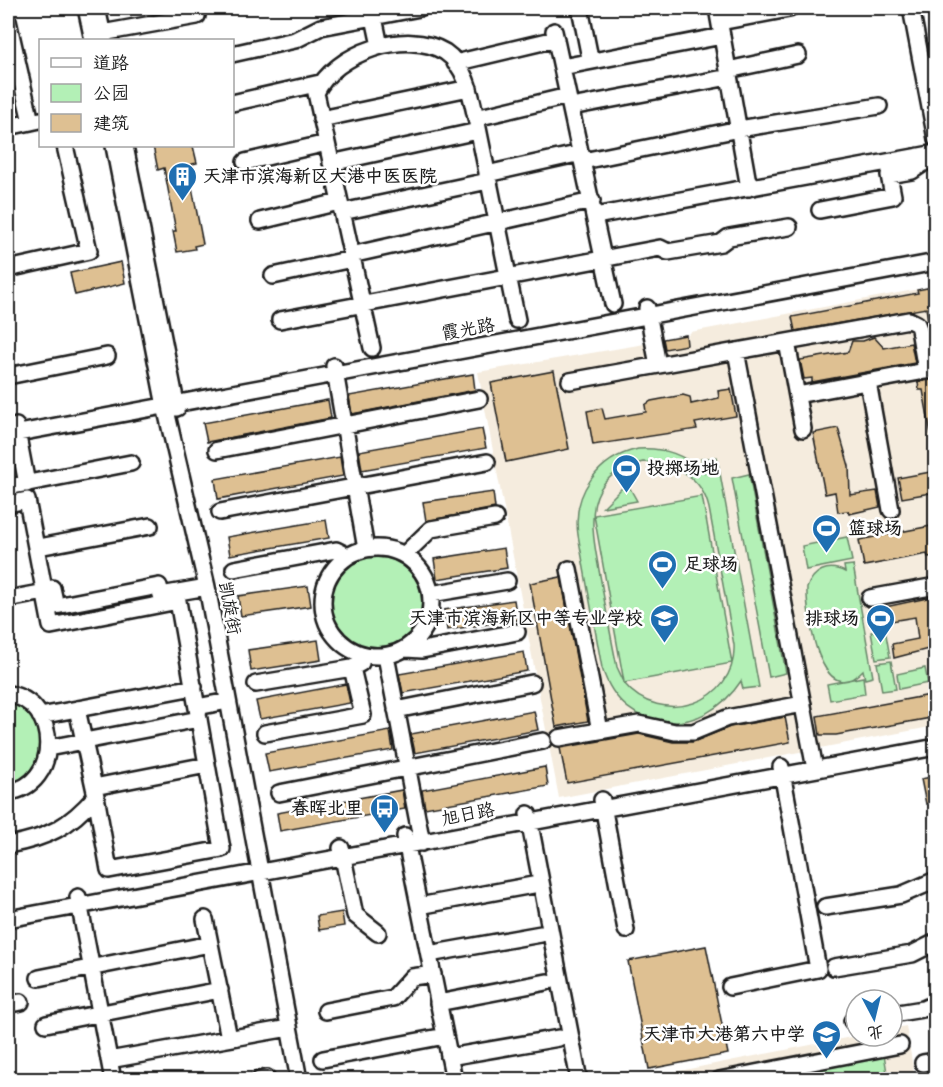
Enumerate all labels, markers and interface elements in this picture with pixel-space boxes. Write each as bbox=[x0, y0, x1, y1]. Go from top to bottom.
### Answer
legend bbox=[39, 39, 234, 147]
text: 道路 bbox=[93, 51, 129, 75]
text: 公园 bbox=[93, 81, 129, 105]
text: 建筑 bbox=[93, 111, 129, 135]
building icon: 天津市滨海新区大港中医医院 bbox=[166, 160, 198, 202]
place label: 天津市滨海新区大港中医医院 bbox=[203, 164, 437, 188]
street label: 霞光路 bbox=[439, 312, 497, 346]
sports icon: 投掷场地 bbox=[610, 452, 642, 494]
place label: 投掷场地 bbox=[647, 456, 719, 480]
sports icon: 篮球场 bbox=[811, 512, 843, 554]
place label: 篮球场 bbox=[848, 516, 902, 540]
sports icon: 足球场 bbox=[647, 548, 679, 590]
place label: 足球场 bbox=[684, 552, 738, 576]
street label: 凯旋街 bbox=[213, 579, 247, 637]
school or university icon: 天津市滨海新区中等专业学校 bbox=[648, 602, 680, 644]
sports icon: 排球场 bbox=[864, 602, 896, 644]
place label: 天津市滨海新区中等专业学校 bbox=[409, 606, 643, 630]
place label: 排球场 bbox=[805, 606, 859, 630]
bus stop icon: 春晖北里 bbox=[368, 792, 400, 834]
place label: 春晖北里 bbox=[291, 796, 363, 820]
street label: 旭日路 bbox=[439, 797, 497, 831]
north arrow bbox=[844, 988, 904, 1048]
school or university icon: 天津市大港第六中学 bbox=[810, 1018, 842, 1060]
text: 北 bbox=[867, 1021, 885, 1044]
place label: 天津市大港第六中学 bbox=[643, 1022, 805, 1046]

